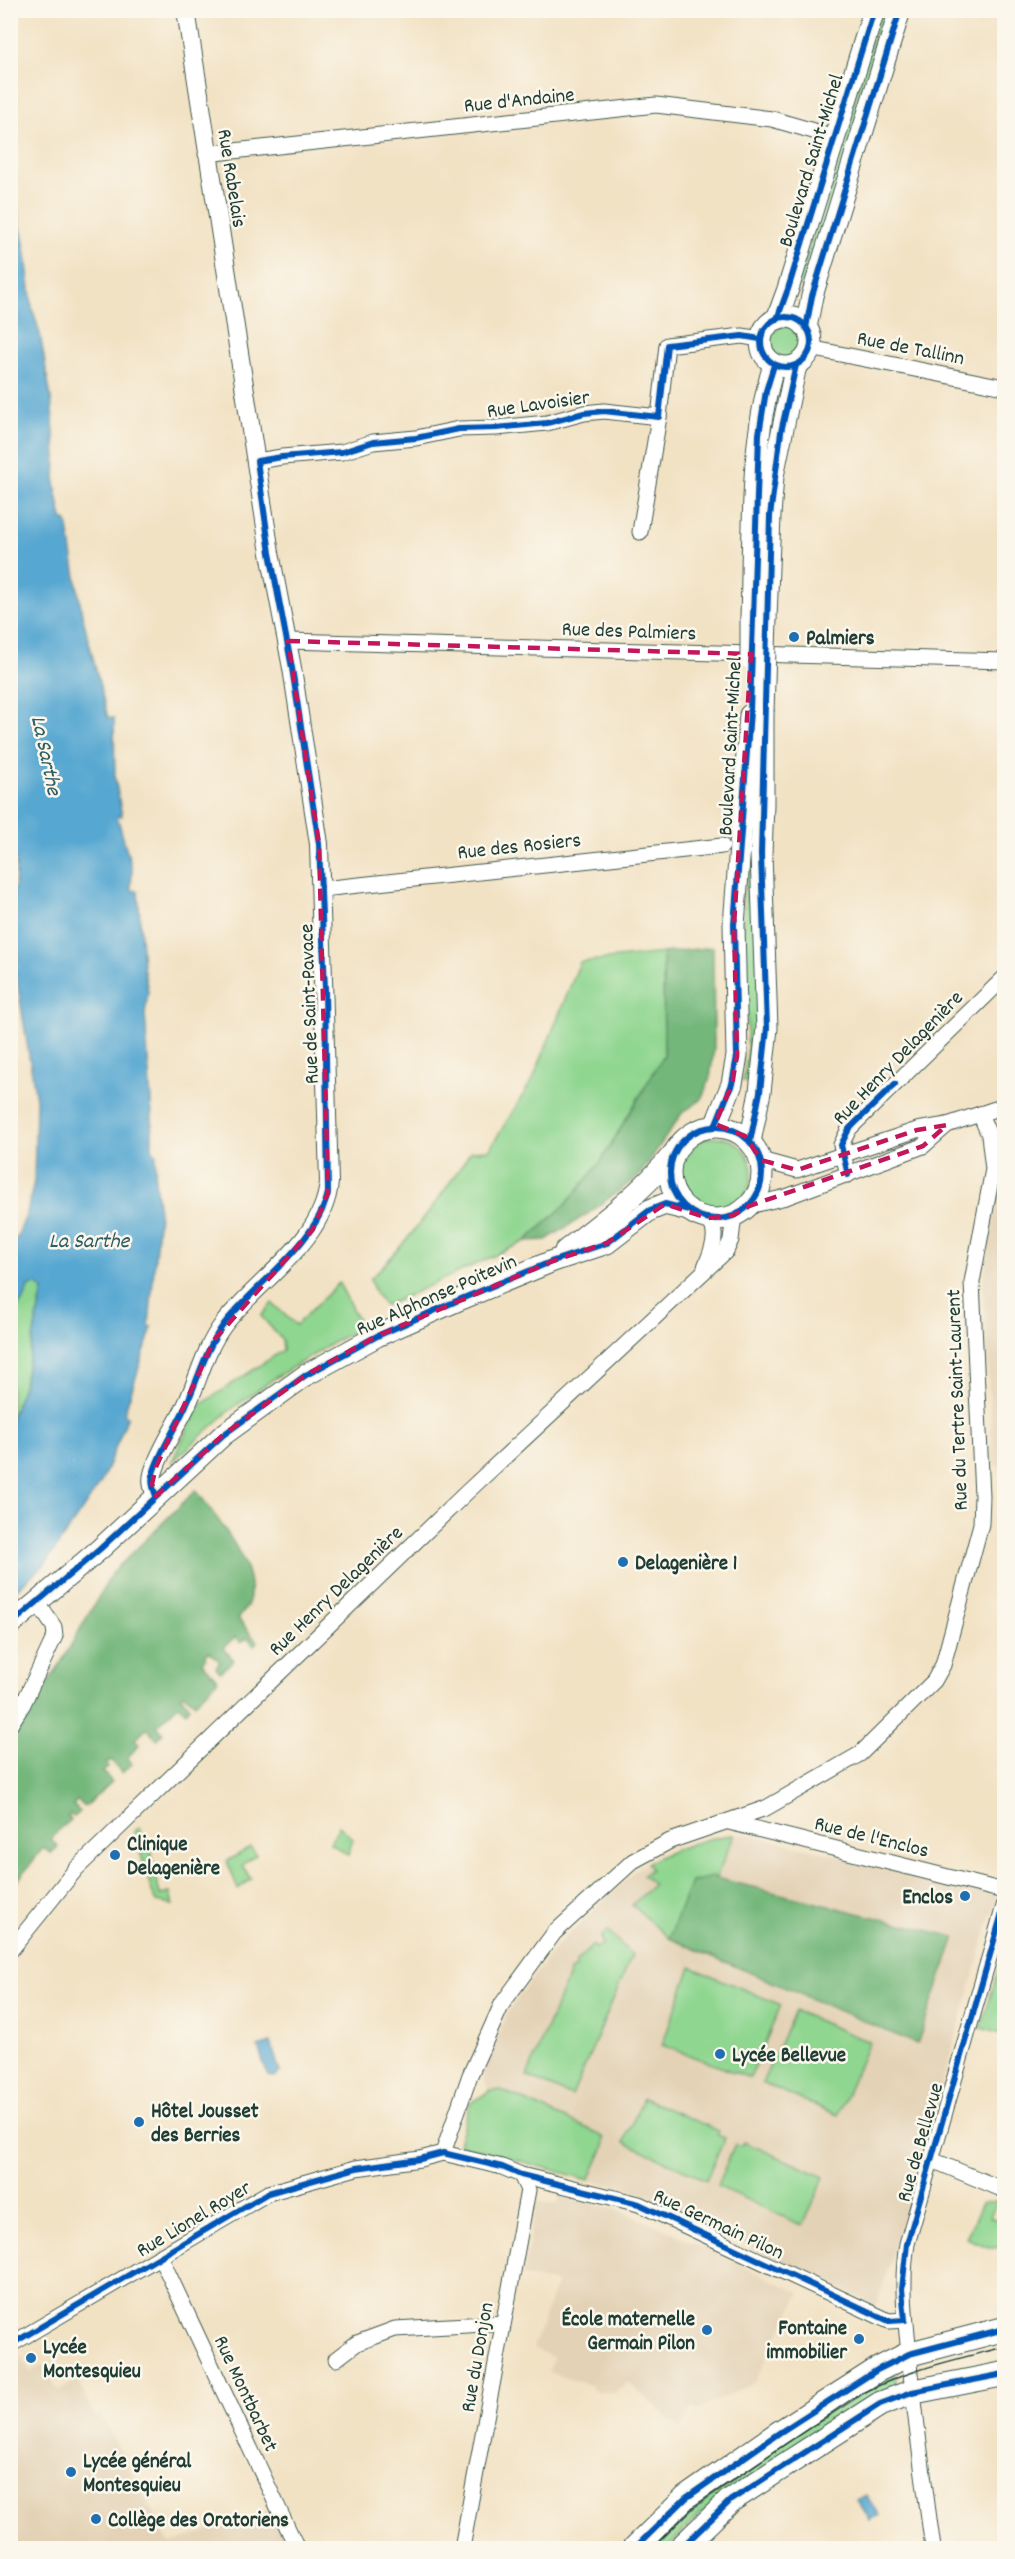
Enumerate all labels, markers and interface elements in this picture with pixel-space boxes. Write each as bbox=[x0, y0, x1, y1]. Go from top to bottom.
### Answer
street label: Boulevard Saint-Michel bbox=[772, 71, 853, 251]
street label: Rue d'Andaine bbox=[463, 81, 576, 123]
street label: Rue Rabelais bbox=[207, 127, 253, 230]
street label: Rue de Tallinn bbox=[854, 325, 967, 375]
street label: Rue Lavoisier bbox=[485, 384, 592, 428]
street label: Rue des Palmiers bbox=[561, 616, 697, 650]
place label: Palmiers bbox=[806, 625, 875, 655]
marker: Palmiers bbox=[787, 630, 801, 644]
street label: Boulevard Saint-Michel bbox=[712, 656, 752, 837]
water label: La Sarthe bbox=[21, 713, 68, 800]
street label: Rue des Rosiers bbox=[456, 827, 583, 869]
street label: Rue de Saint-Pavace bbox=[293, 923, 329, 1085]
street label: Rue Henry Delagenière bbox=[827, 985, 971, 1133]
water label: La Sarthe bbox=[49, 1227, 131, 1258]
street label: Rue Alphonse Poitevin bbox=[352, 1248, 522, 1346]
street label: Rue du Tertre Saint-Laurent bbox=[940, 1288, 978, 1511]
street label: Rue Henry Delagenière bbox=[263, 1520, 411, 1664]
place label: Delagenière 1 bbox=[635, 1550, 737, 1580]
marker: Delagenière 1 bbox=[616, 1555, 630, 1569]
street label: Rue de l'Enclos bbox=[811, 1810, 932, 1868]
place label: Clinique Delagenière bbox=[127, 1831, 220, 1885]
marker: Clinique Delagenière bbox=[108, 1848, 122, 1862]
place label: Enclos bbox=[902, 1884, 953, 1914]
marker: Enclos bbox=[958, 1889, 972, 1903]
place label: Lycée Bellevue bbox=[732, 2042, 846, 2072]
marker: Lycée Bellevue bbox=[713, 2047, 727, 2061]
street label: Rue de Bellevue bbox=[891, 2080, 953, 2206]
place label: Hôtel Jousset des Berries bbox=[151, 2098, 259, 2152]
marker: Hôtel Jousset des Berries bbox=[132, 2115, 146, 2129]
street label: Rue Lionel Royer bbox=[132, 2174, 258, 2267]
street label: Rue Germain Pilon bbox=[647, 2182, 788, 2269]
street label: Rue du Donjon bbox=[455, 2300, 503, 2415]
place label: École maternelle Germain Pilon bbox=[561, 2306, 695, 2360]
place label: Fontaine immobilier bbox=[766, 2315, 848, 2369]
marker: École maternelle Germain Pilon bbox=[700, 2323, 714, 2337]
street label: Rue Montbarbet bbox=[204, 2331, 284, 2458]
marker: Fontaine immobilier bbox=[852, 2332, 866, 2346]
place label: Lycée Montesquieu bbox=[43, 2334, 141, 2388]
marker: Lycée Montesquieu bbox=[24, 2351, 38, 2365]
place label: Lycée général Montesquieu bbox=[83, 2448, 192, 2502]
marker: Lycée général Montesquieu bbox=[64, 2465, 78, 2479]
place label: Collège des Oratoriens bbox=[108, 2507, 289, 2537]
marker: Collège des Oratoriens bbox=[89, 2512, 103, 2526]

